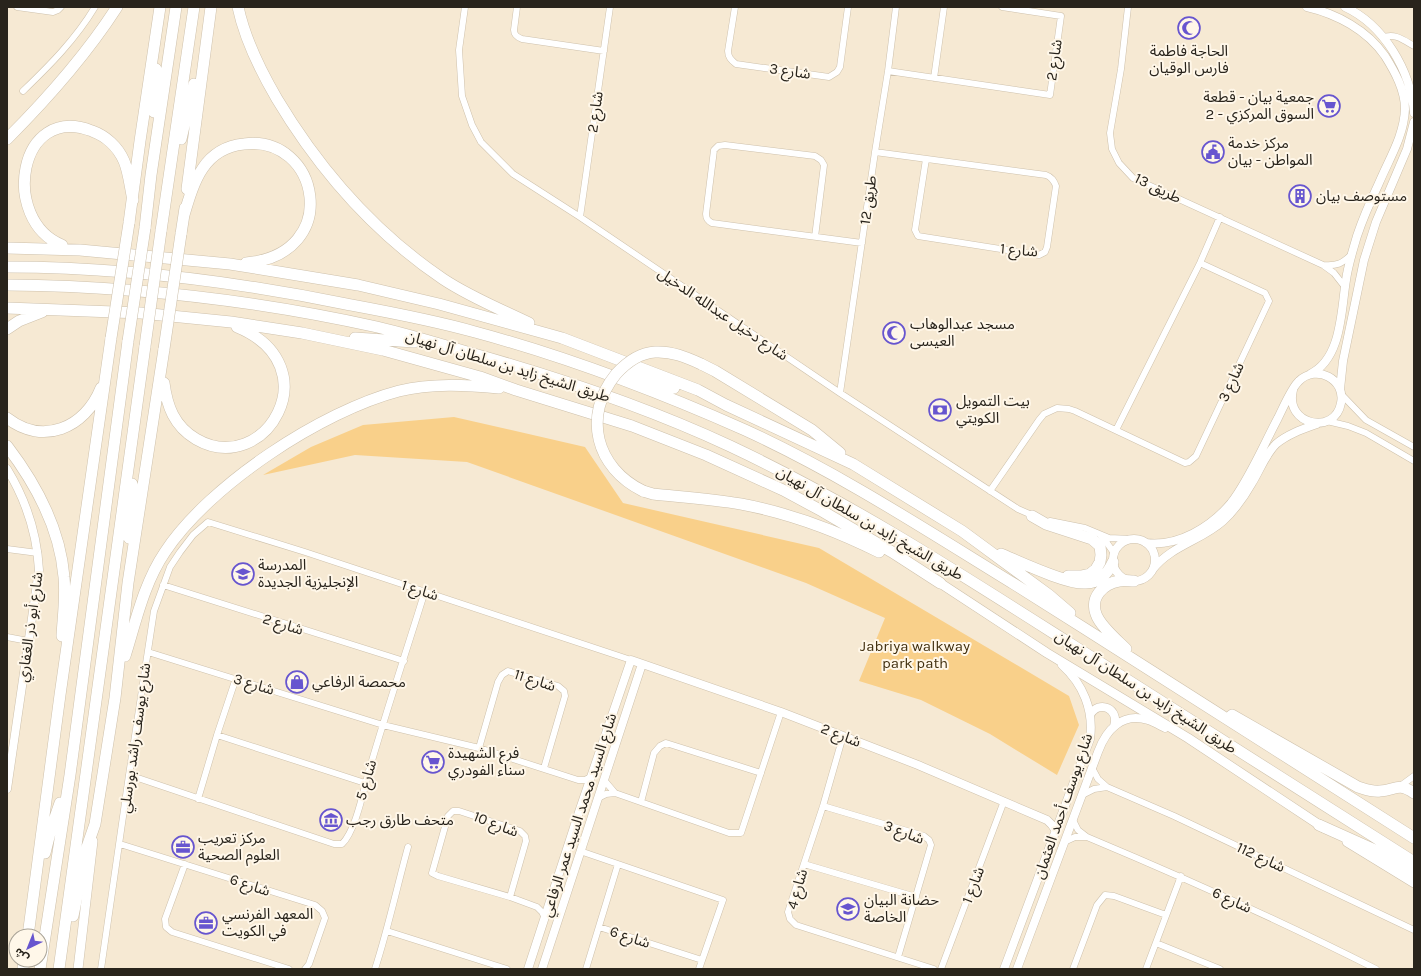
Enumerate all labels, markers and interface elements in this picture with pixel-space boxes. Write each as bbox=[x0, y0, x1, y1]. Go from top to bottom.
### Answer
mosque icon: الحاجة فاطمة فارس الوقيان bbox=[1176, 15, 1202, 41]
street label: شارع 2 bbox=[1042, 38, 1069, 82]
place label: الحاجة فاطمة فارس الوقيان bbox=[1149, 42, 1229, 77]
street label: شارع 3 bbox=[768, 59, 812, 86]
place label: جمعية بيان - قطعة 2 - السوق المركزي bbox=[1203, 88, 1314, 125]
street label: شارع 2 bbox=[583, 90, 610, 134]
supermarket icon: جمعية بيان - قطعة 2 - السوق المركزي bbox=[1316, 93, 1342, 119]
place label: مركز خدمة المواطن - بيان bbox=[1228, 134, 1313, 169]
public building icon: مركز خدمة المواطن - بيان bbox=[1200, 139, 1226, 165]
street label: طريق 13 bbox=[1131, 169, 1184, 208]
street label: طريق 12 bbox=[856, 174, 881, 226]
building icon: مستوصف بيان bbox=[1287, 183, 1313, 209]
place label: مستوصف بيان bbox=[1316, 187, 1407, 205]
street label: شارع 1 bbox=[999, 239, 1039, 264]
street label: شارع دخيل عبدالله الدخيل bbox=[653, 264, 792, 367]
place label: مسجد عبدالوهاب العيسى bbox=[910, 315, 1015, 350]
mosque icon: مسجد عبدالوهاب العيسى bbox=[881, 320, 907, 346]
street label: طريق الشيخ زايد بن سلطان آل نهيان bbox=[403, 326, 612, 409]
street label: شارع 3 bbox=[1214, 359, 1251, 406]
place label: بيت التمويل الكويتي bbox=[956, 392, 1030, 429]
bank icon: بيت التمويل الكويتي bbox=[927, 397, 953, 423]
street label: طريق الشيخ زايد بن سلطان آل نهيان bbox=[772, 462, 967, 587]
place label: المدرسة الإنجليزية الجديدة bbox=[258, 556, 358, 592]
school or university icon: المدرسة الإنجليزية الجديدة bbox=[230, 561, 256, 587]
street label: شارع أبو ذر الغفاري bbox=[13, 570, 50, 684]
street label: شارع 1 bbox=[398, 576, 441, 607]
street label: شارع 2 bbox=[260, 609, 306, 642]
street label: طريق الشيخ زايد بن سلطان آل نهيان bbox=[1050, 627, 1240, 760]
park label: Jabriya walkway park path bbox=[860, 637, 970, 672]
street label: شارع يوسف راشد بورسلي bbox=[116, 661, 157, 815]
street label: شارع 11 bbox=[511, 665, 558, 698]
street label: شارع 3 bbox=[231, 669, 277, 702]
shop icon: محمصة الرفاعي bbox=[284, 669, 310, 695]
place label: محمصة الرفاعي bbox=[312, 673, 406, 693]
street label: شارع السيد محمد السيد عمر الرفاعي bbox=[537, 710, 623, 920]
street label: شارع 2 bbox=[817, 719, 864, 754]
street label: شارع يوسف أحمد العثمان bbox=[1030, 731, 1099, 882]
place label: فرع الشهيدة سناء الفودري bbox=[448, 744, 525, 781]
supermarket icon: فرع الشهيدة سناء الفودري bbox=[420, 749, 446, 775]
street label: شارع 5 bbox=[352, 757, 383, 803]
museum icon: متحف طارق رجب bbox=[318, 807, 344, 833]
street label: شارع 10 bbox=[470, 807, 521, 844]
place label: متحف طارق رجب bbox=[346, 811, 454, 829]
street label: شارع 3 bbox=[880, 816, 927, 851]
place label: مركز تعريب العلوم الصحية bbox=[198, 829, 280, 866]
office icon: مركز تعريب العلوم الصحية bbox=[170, 834, 196, 860]
street label: شارع 112 bbox=[1233, 838, 1288, 879]
street label: شارع 1 bbox=[958, 864, 991, 907]
street label: شارع 4 bbox=[783, 866, 814, 912]
street label: شارع 6 bbox=[227, 870, 273, 903]
street label: شارع 6 bbox=[1208, 883, 1255, 920]
place label: حضانة البيان الخاصة bbox=[864, 891, 939, 926]
school or university icon: حضانة البيان الخاصة bbox=[835, 896, 861, 922]
place label: المعهد الفرنسي في الكويت bbox=[222, 905, 313, 942]
office icon: المعهد الفرنسي في الكويت bbox=[193, 910, 219, 936]
street label: شارع 6 bbox=[607, 922, 653, 955]
north arrow bbox=[8, 928, 48, 968]
text: ش bbox=[12, 945, 31, 965]

